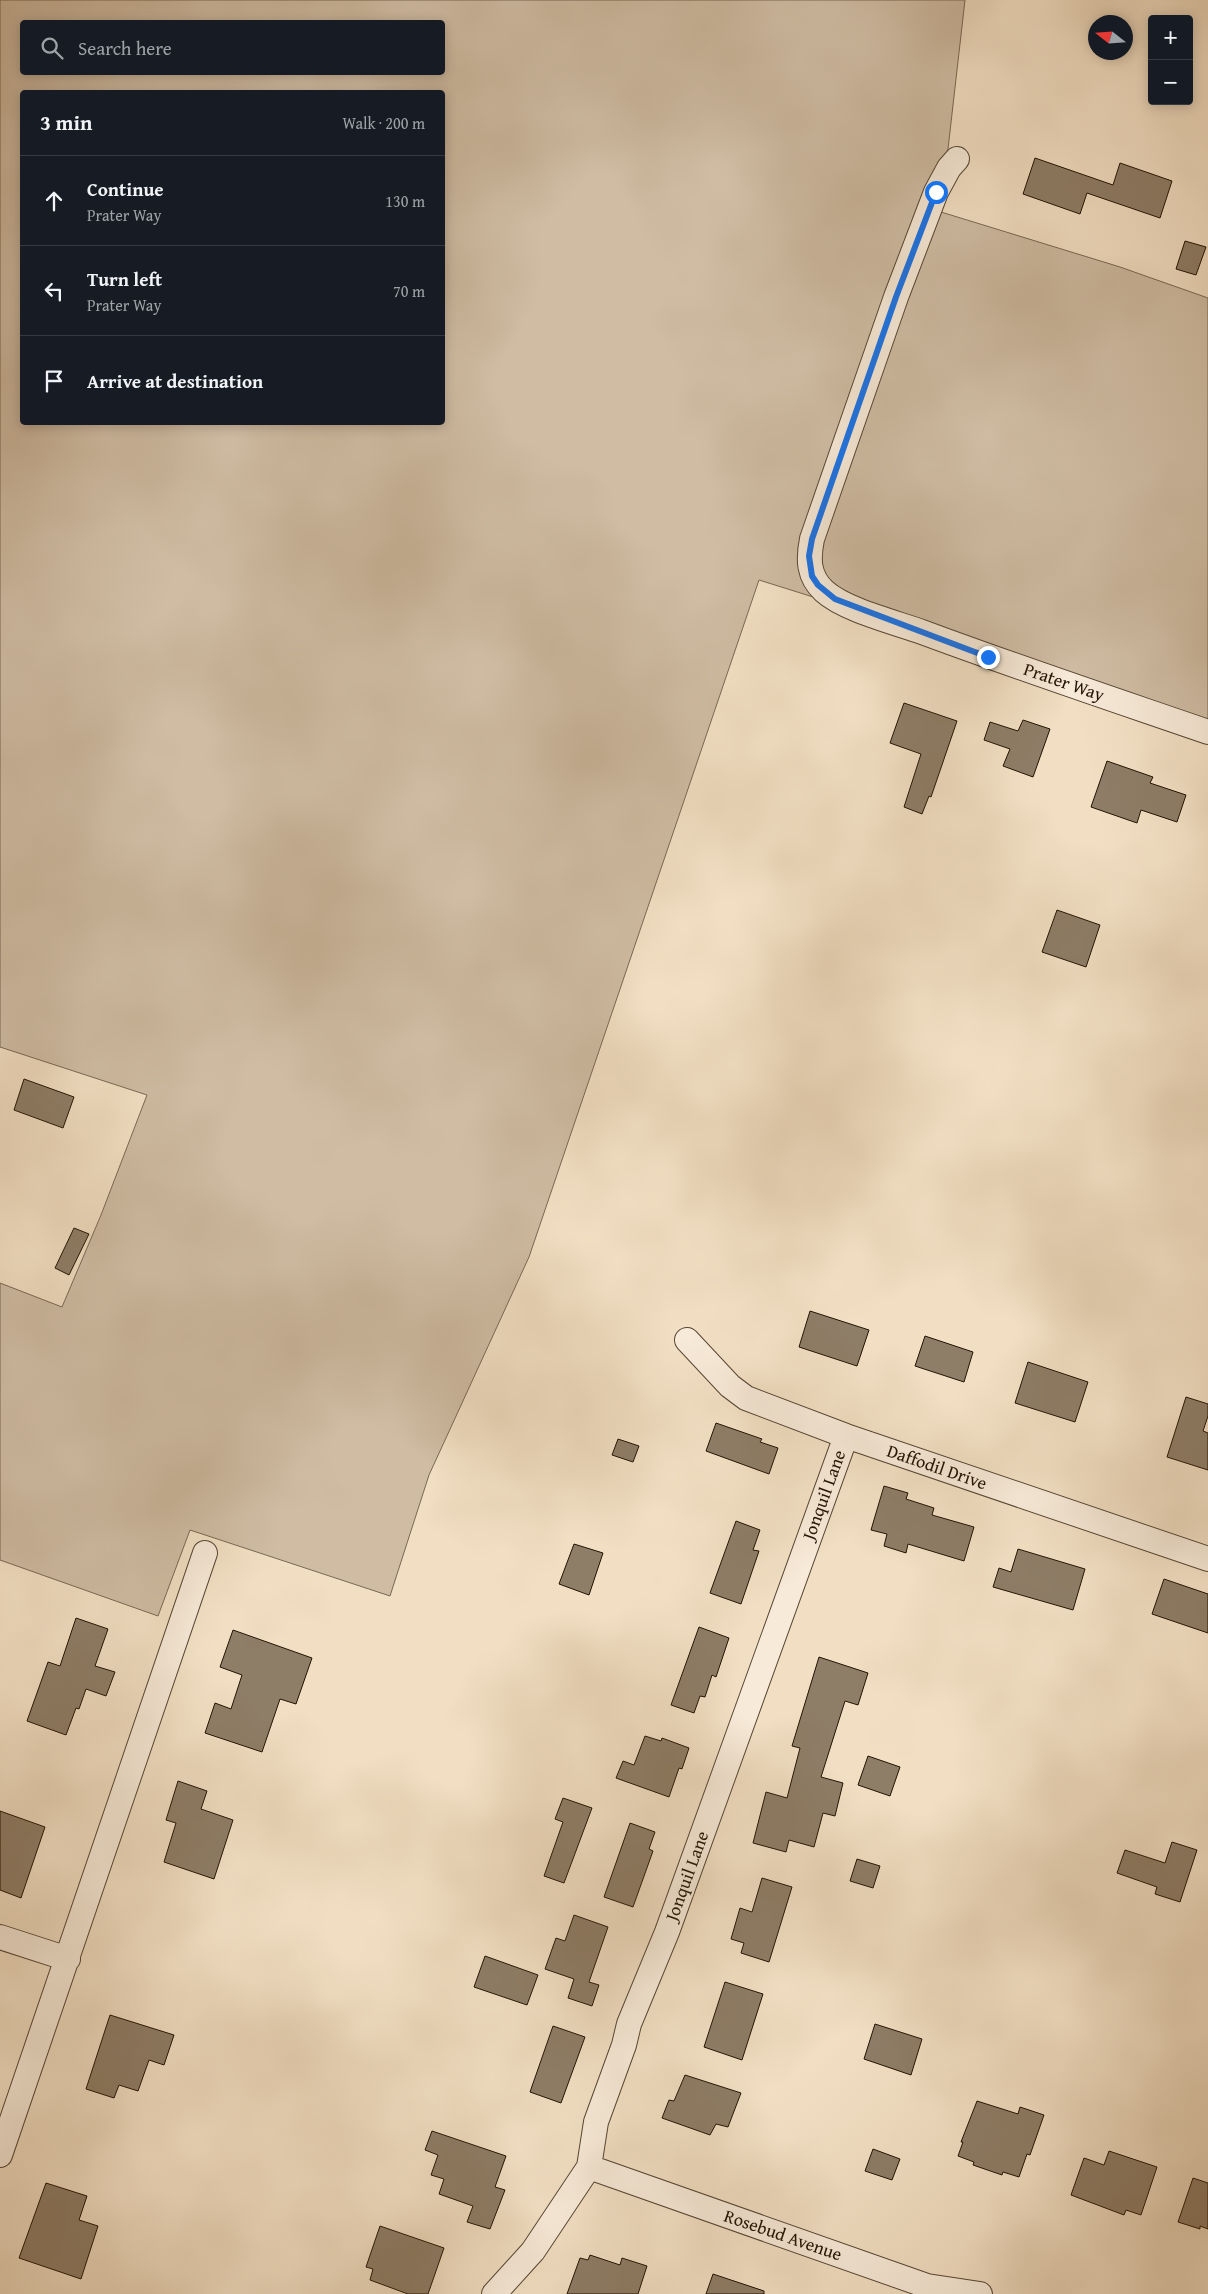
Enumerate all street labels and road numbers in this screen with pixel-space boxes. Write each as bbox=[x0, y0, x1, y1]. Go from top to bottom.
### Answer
street label: Prater Way bbox=[1020, 655, 1108, 708]
street label: Daffodil Drive bbox=[883, 1437, 991, 1496]
street label: Jonquil Lane bbox=[794, 1446, 852, 1546]
street label: Jonquil Lane bbox=[657, 1827, 715, 1927]
street label: Rosebud Avenue bbox=[721, 2202, 846, 2267]

